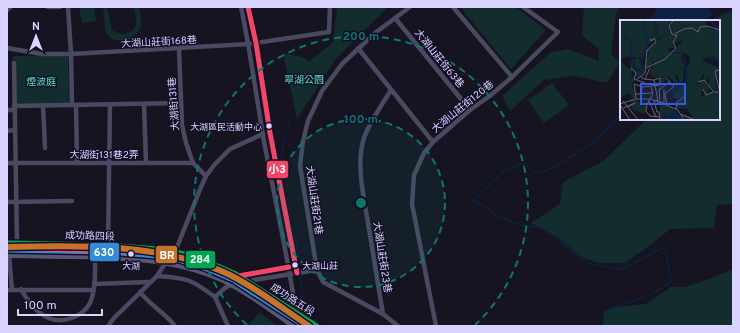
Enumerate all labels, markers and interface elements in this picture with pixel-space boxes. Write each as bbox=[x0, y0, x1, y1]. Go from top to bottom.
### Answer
north arrow bbox=[16, 16, 56, 56]
text: N bbox=[32, 20, 40, 34]
inset map bbox=[620, 20, 720, 120]
street label: 大湖山莊街63巷 bbox=[411, 27, 467, 91]
text: 200 m bbox=[343, 29, 379, 45]
street label: 大湖山莊街168巷 bbox=[121, 34, 197, 51]
park label: 翠湖公園 bbox=[284, 74, 324, 87]
park label: 煙波庭 bbox=[26, 76, 56, 89]
street label: 大湖街131巷 bbox=[166, 77, 183, 131]
street label: 大湖山莊街120巷 bbox=[429, 78, 497, 136]
text: 100 m bbox=[344, 112, 378, 128]
marker: 大湖區民活動中心 bbox=[264, 121, 274, 131]
place label: 大湖區民活動中心 bbox=[190, 122, 262, 133]
street label: 大湖街131巷2弄 bbox=[69, 149, 139, 162]
line badge: 小3 bbox=[266, 160, 289, 179]
text: 小3 bbox=[268, 163, 286, 177]
street label: 大湖山莊街21巷 bbox=[302, 165, 325, 236]
centre of rings bbox=[354, 196, 368, 210]
street label: 大湖山莊街23巷 bbox=[369, 221, 394, 294]
street label: 成功路四段 bbox=[65, 229, 115, 244]
line badge: 630 bbox=[89, 242, 120, 262]
line badge: BR bbox=[155, 245, 178, 264]
text: 630 bbox=[94, 246, 114, 260]
marker: 大湖 bbox=[126, 249, 136, 259]
text: BR bbox=[159, 249, 175, 263]
line badge: 284 bbox=[185, 250, 216, 269]
text: 284 bbox=[190, 253, 210, 267]
marker: 大湖山莊 bbox=[290, 260, 300, 270]
place label: 大湖 bbox=[122, 261, 140, 272]
place label: 大湖山莊 bbox=[302, 261, 338, 272]
street label: 成功路五段 bbox=[268, 281, 317, 319]
scale bar bbox=[18, 291, 102, 317]
text: 100 m bbox=[24, 298, 57, 314]

